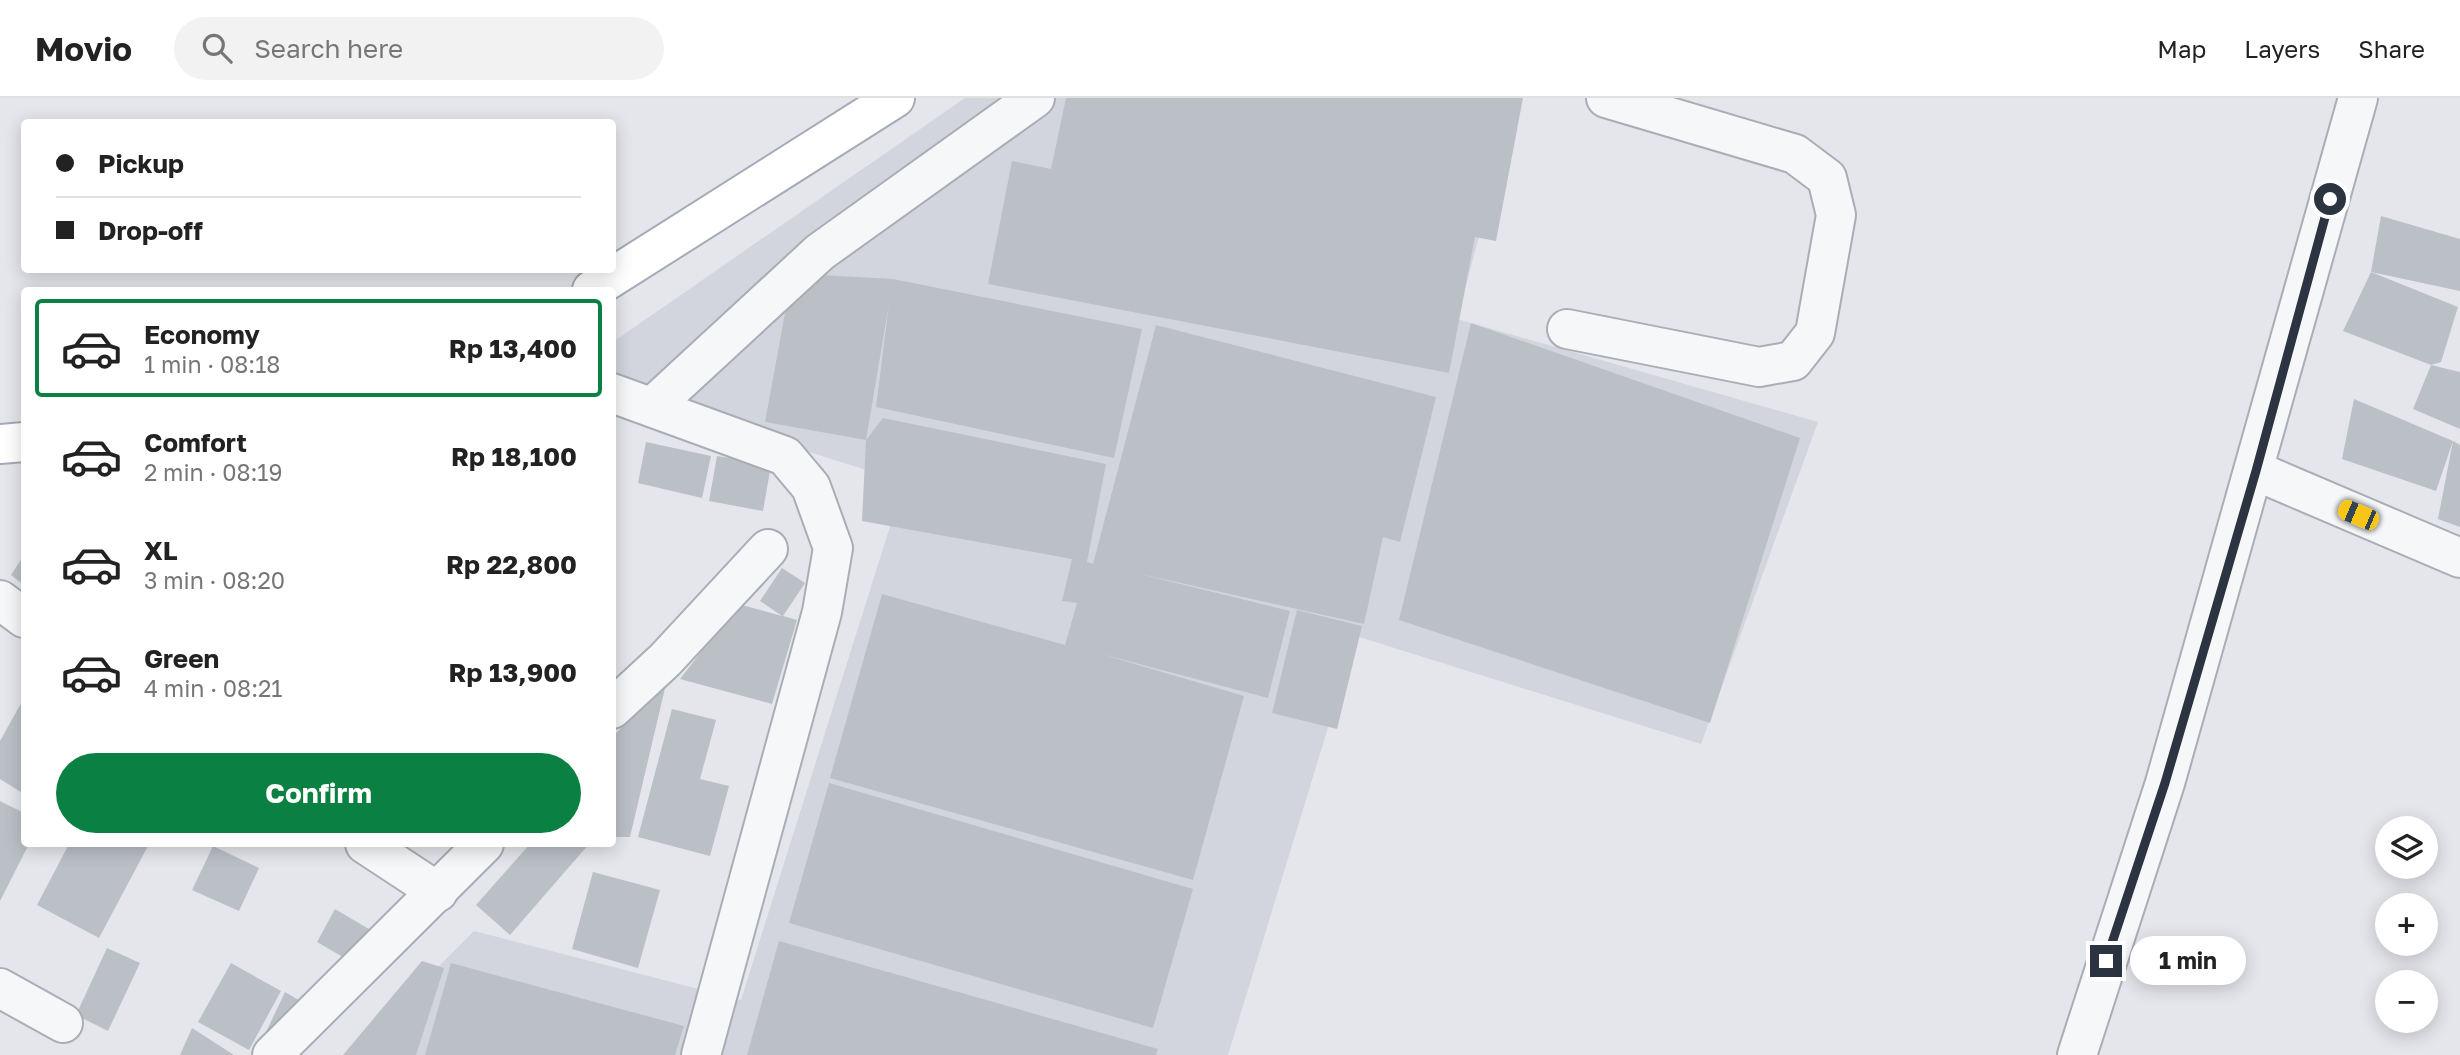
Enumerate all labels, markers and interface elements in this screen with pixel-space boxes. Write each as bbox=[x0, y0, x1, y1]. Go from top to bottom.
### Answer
search box bbox=[174, 17, 664, 80]
text: Movio bbox=[35, 29, 132, 68]
icon: search bbox=[198, 29, 236, 67]
text: Search here bbox=[254, 33, 403, 64]
text: Map bbox=[2157, 34, 2206, 63]
text: Layers bbox=[2244, 34, 2320, 63]
text: Share bbox=[2358, 34, 2425, 63]
text: Pickup bbox=[98, 148, 184, 179]
route start bbox=[2314, 183, 2346, 215]
text: Drop-off bbox=[98, 215, 203, 246]
icon: car bbox=[60, 317, 123, 380]
text: Economy bbox=[144, 319, 260, 350]
text: Rp 13,400 bbox=[449, 333, 577, 364]
text: 1 min · 08:18 bbox=[144, 350, 280, 378]
icon: car bbox=[60, 425, 123, 488]
text: Comfort bbox=[144, 427, 247, 458]
text: Rp 18,100 bbox=[451, 441, 577, 472]
text: 2 min · 08:19 bbox=[144, 458, 282, 486]
car bbox=[2335, 497, 2382, 533]
icon: car bbox=[60, 533, 123, 596]
text: XL bbox=[144, 535, 178, 566]
text: Rp 22,800 bbox=[446, 549, 577, 580]
text: 3 min · 08:20 bbox=[144, 566, 285, 594]
icon: car bbox=[60, 641, 123, 704]
text: Green bbox=[144, 643, 219, 674]
text: Rp 13,900 bbox=[449, 657, 577, 688]
text: 4 min · 08:21 bbox=[144, 674, 283, 702]
button: Confirm bbox=[56, 753, 581, 833]
map controls bbox=[2375, 816, 2438, 1033]
button: layers bbox=[2375, 816, 2438, 879]
button: + bbox=[2375, 893, 2438, 956]
callout: 1 min bbox=[2130, 936, 2246, 986]
route end bbox=[2090, 945, 2122, 977]
text: 1 min bbox=[2159, 946, 2217, 974]
button: − bbox=[2375, 970, 2438, 1033]

